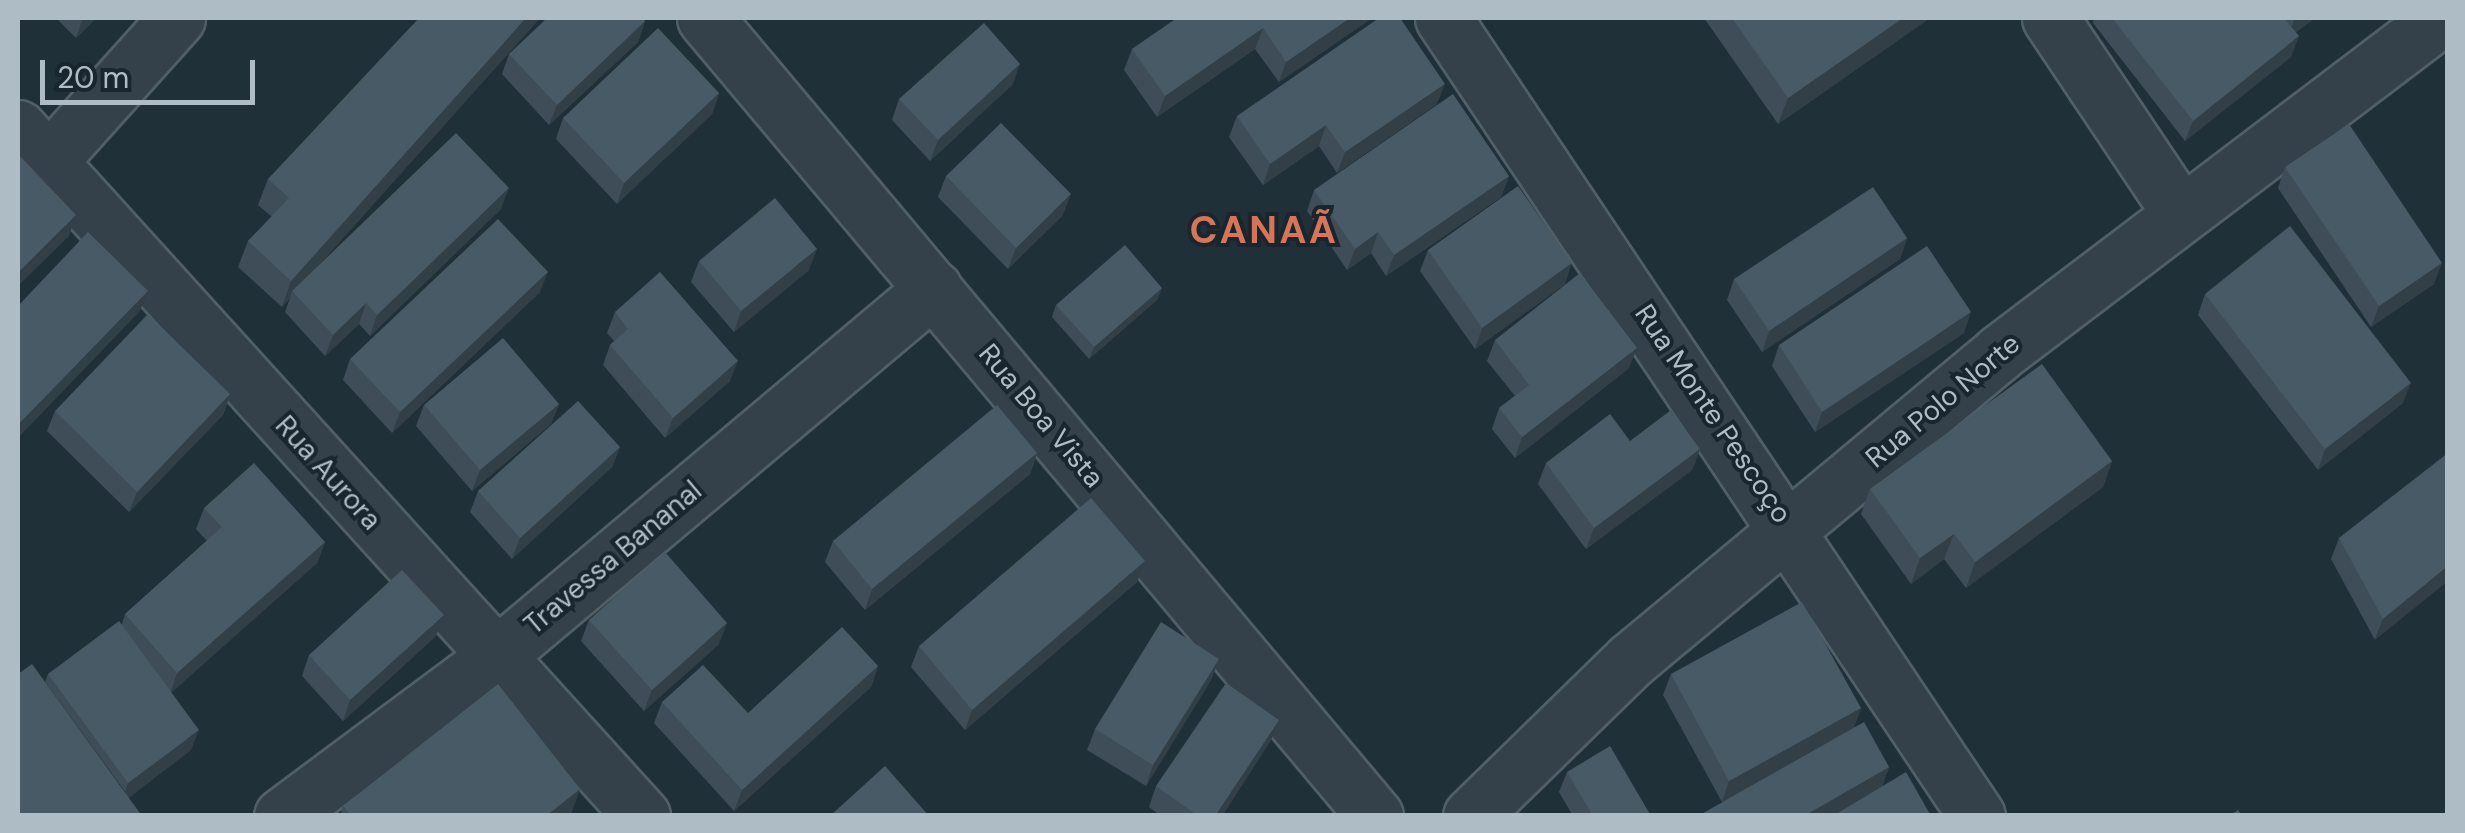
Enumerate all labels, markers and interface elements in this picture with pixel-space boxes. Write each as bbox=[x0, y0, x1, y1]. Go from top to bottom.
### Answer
scale bar bbox=[45, 40, 260, 102]
text: 20 m bbox=[57, 58, 129, 97]
district label: CANAÃ bbox=[1190, 208, 1338, 254]
street label: Rua Monte Pescoço bbox=[1627, 298, 1799, 530]
street label: Rua Polo Norte bbox=[1859, 327, 2027, 475]
street label: Rua Boa Vista bbox=[971, 338, 1111, 494]
street label: Rua Aurora bbox=[268, 409, 388, 537]
street label: Travessa Bananal bbox=[518, 474, 708, 642]

